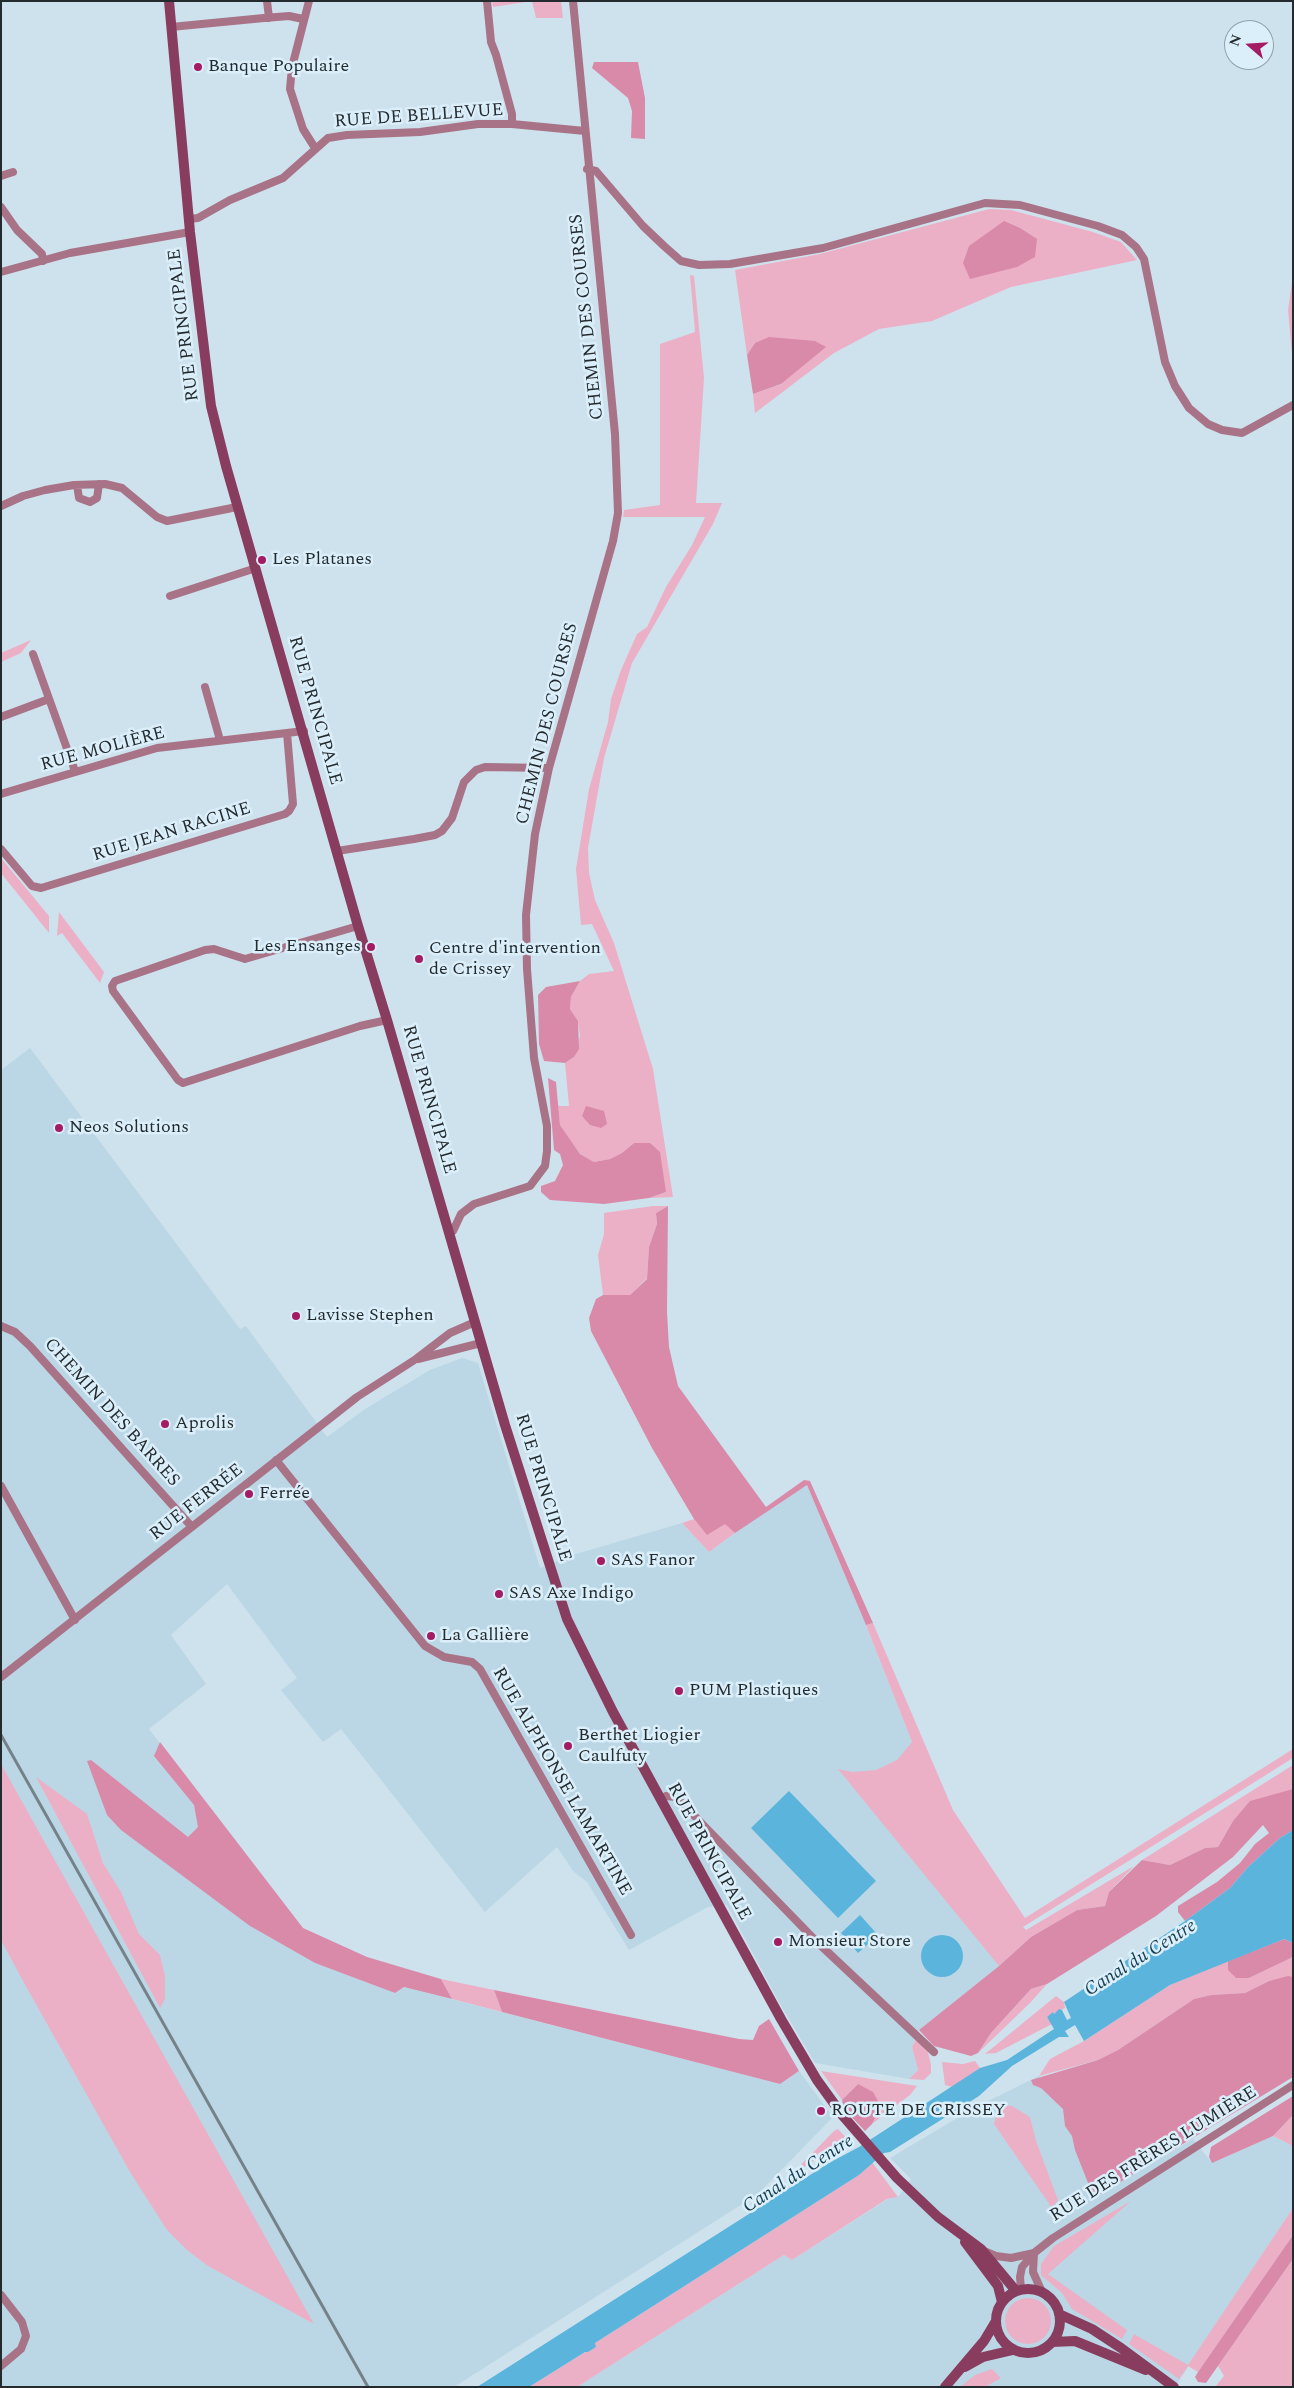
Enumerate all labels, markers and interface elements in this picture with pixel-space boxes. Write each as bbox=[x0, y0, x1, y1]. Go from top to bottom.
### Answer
north arrow bbox=[1224, 20, 1274, 70]
text: N bbox=[1224, 31, 1247, 49]
place label: Banque Populaire bbox=[208, 56, 349, 78]
marker: Banque Populaire bbox=[192, 61, 204, 73]
street label: RUE DE BELLEVUE bbox=[334, 100, 504, 134]
street label: CHEMIN DES COURSES bbox=[566, 213, 610, 421]
street label: RUE PRINCIPALE bbox=[165, 247, 205, 403]
place label: Les Platanes bbox=[272, 549, 372, 571]
marker: Les Platanes bbox=[256, 554, 268, 566]
street label: CHEMIN DES COURSES bbox=[512, 621, 584, 827]
street label: RUE PRINCIPALE bbox=[282, 634, 346, 788]
street label: RUE MOLIÈRE bbox=[39, 723, 167, 777]
street label: RUE JEAN RACINE bbox=[90, 799, 254, 867]
place label: Les Ensanges bbox=[253, 936, 361, 958]
place label: Centre d'intervention de Crissey bbox=[429, 938, 601, 981]
marker: Les Ensanges bbox=[365, 941, 377, 953]
marker: Centre d'intervention de Crissey bbox=[413, 953, 425, 965]
street label: RUE PRINCIPALE bbox=[396, 1023, 460, 1177]
place label: Neos Solutions bbox=[69, 1117, 189, 1139]
marker: Neos Solutions bbox=[53, 1122, 65, 1134]
place label: Lavisse Stephen bbox=[306, 1305, 434, 1327]
marker: Lavisse Stephen bbox=[290, 1310, 302, 1322]
street label: CHEMIN DES BARRES bbox=[39, 1334, 183, 1492]
street label: RUE PRINCIPALE bbox=[509, 1411, 575, 1565]
place label: Aprolis bbox=[175, 1413, 234, 1435]
marker: Aprolis bbox=[159, 1418, 171, 1430]
street label: RUE FERRÉE bbox=[146, 1460, 248, 1546]
place label: Ferrée bbox=[259, 1483, 310, 1505]
marker: Ferrée bbox=[243, 1488, 255, 1500]
place label: SAS Fanor bbox=[611, 1550, 695, 1572]
marker: SAS Fanor bbox=[595, 1555, 607, 1567]
place label: SAS Axe Indigo bbox=[509, 1583, 634, 1605]
marker: SAS Axe Indigo bbox=[493, 1588, 505, 1600]
place label: La Gallière bbox=[441, 1625, 529, 1647]
marker: La Gallière bbox=[425, 1630, 437, 1642]
street label: RUE ALPHONSE LAMARTINE bbox=[487, 1664, 635, 1900]
place label: PUM Plastiques bbox=[689, 1680, 818, 1702]
marker: PUM Plastiques bbox=[673, 1685, 685, 1697]
place label: Berthet Liogier Caulfuty bbox=[578, 1725, 700, 1768]
marker: Berthet Liogier Caulfuty bbox=[562, 1740, 574, 1752]
street label: RUE PRINCIPALE bbox=[661, 1780, 755, 1924]
water label: Canal du Centre bbox=[1081, 1916, 1201, 2002]
place label: Monsieur Store bbox=[788, 1931, 911, 1953]
marker: Monsieur Store bbox=[772, 1936, 784, 1948]
street label: RUE DES FRÈRES LUMIÈRE bbox=[1047, 2082, 1261, 2228]
place label: ROUTE DE CRISSEY bbox=[831, 2100, 1006, 2122]
marker: ROUTE DE CRISSEY bbox=[815, 2105, 827, 2117]
water label: Canal du Centre bbox=[739, 2131, 859, 2219]

